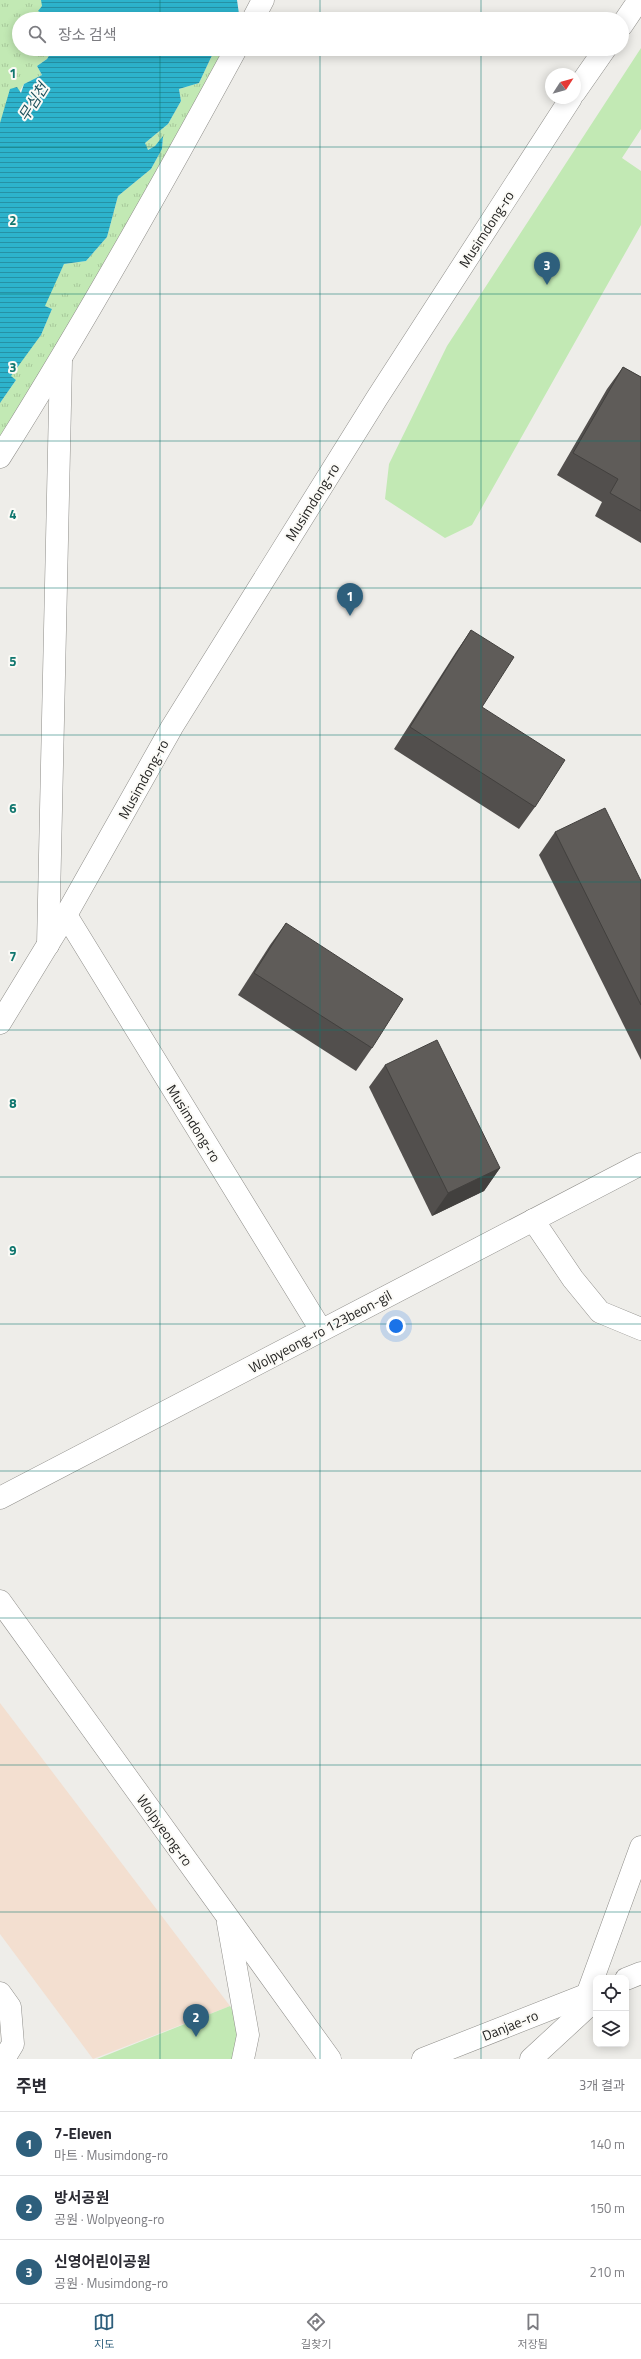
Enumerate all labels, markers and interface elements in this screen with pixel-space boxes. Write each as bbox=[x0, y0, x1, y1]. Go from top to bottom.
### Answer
search box bbox=[12, 12, 629, 56]
icon: search bbox=[26, 23, 48, 45]
text: 장소 검색 bbox=[58, 23, 117, 46]
text: 1 bbox=[9, 63, 17, 83]
north arrow bbox=[545, 68, 581, 104]
water label: 무심천 bbox=[12, 76, 55, 126]
street label: Musimdong-ro bbox=[453, 186, 519, 272]
text: 2 bbox=[9, 210, 17, 230]
pin: 3 bbox=[534, 252, 560, 285]
text: 3 bbox=[9, 357, 17, 377]
street label: Musimdong-ro bbox=[280, 459, 344, 545]
text: 4 bbox=[9, 504, 17, 524]
pin: 1 bbox=[337, 583, 363, 616]
text: 5 bbox=[9, 651, 17, 671]
street label: Musimdong-ro bbox=[112, 735, 174, 823]
text: 6 bbox=[9, 798, 17, 818]
text: 7 bbox=[9, 946, 17, 966]
street label: Musimdong-ro bbox=[162, 1080, 226, 1166]
text: 8 bbox=[9, 1093, 17, 1113]
text: 9 bbox=[9, 1240, 17, 1260]
street label: Wolpyeong-ro 123beon-gil bbox=[245, 1284, 395, 1378]
your location bbox=[386, 1316, 406, 1336]
street label: Wolpyeong-ro bbox=[132, 1790, 198, 1870]
map controls bbox=[593, 1975, 629, 2047]
button: locate bbox=[593, 1975, 629, 2011]
pin: 2 bbox=[183, 2004, 209, 2037]
street label: Danjae-ro bbox=[479, 2004, 541, 2046]
button: layers bbox=[593, 2011, 629, 2047]
text: 주변 bbox=[16, 2073, 47, 2099]
text: 3개 결과 bbox=[579, 2075, 625, 2095]
text: 7-Eleven bbox=[54, 2122, 112, 2145]
text: 1 bbox=[25, 2134, 33, 2154]
text: 140 m bbox=[589, 2134, 625, 2154]
text: 마트 · Musimdong-ro bbox=[54, 2145, 168, 2165]
text: 방서공원 bbox=[54, 2186, 109, 2209]
text: 2 bbox=[25, 2198, 33, 2218]
text: 150 m bbox=[589, 2198, 625, 2218]
text: 공원 · Wolpyeong-ro bbox=[54, 2209, 164, 2229]
text: 신영어린이공원 bbox=[54, 2250, 151, 2273]
text: 3 bbox=[25, 2262, 33, 2282]
text: 210 m bbox=[589, 2262, 625, 2282]
text: 공원 · Musimdong-ro bbox=[54, 2273, 168, 2293]
tab: 지도 bbox=[93, 2311, 115, 2352]
tab: 길찾기 bbox=[301, 2311, 331, 2352]
tab: 저장됨 bbox=[518, 2311, 548, 2352]

